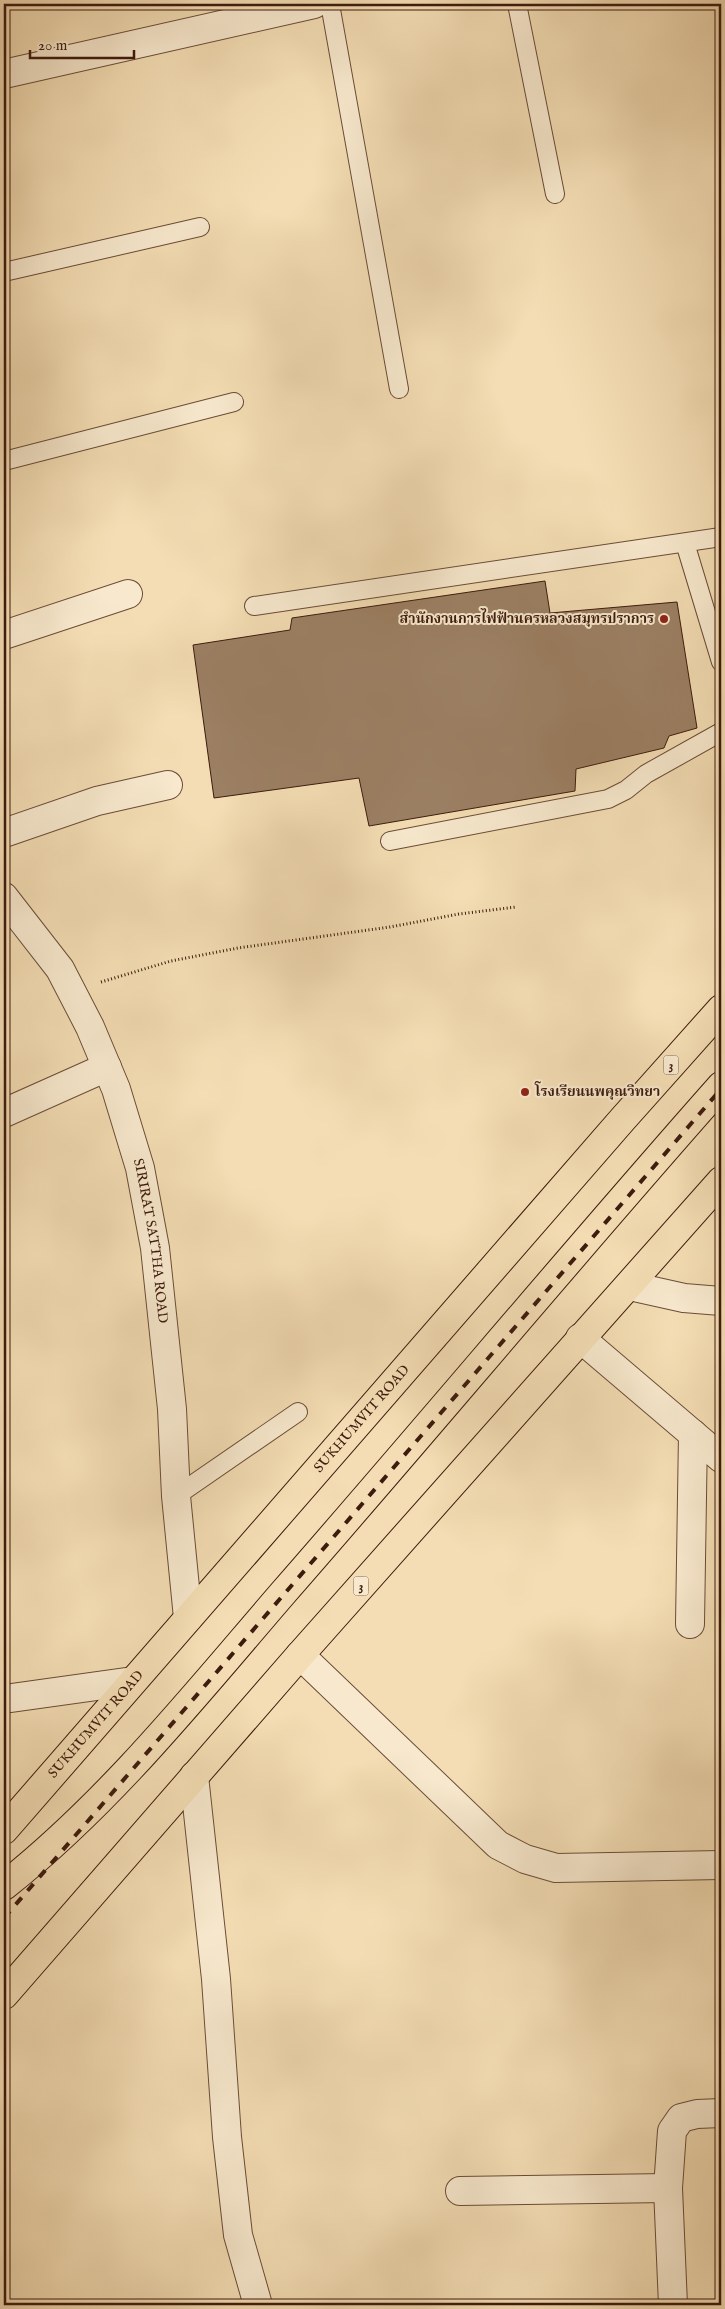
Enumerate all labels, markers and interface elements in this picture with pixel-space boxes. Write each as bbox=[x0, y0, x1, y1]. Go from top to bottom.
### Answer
scale bar bbox=[30, 28, 134, 60]
text: 20 m bbox=[38, 36, 68, 55]
place label: สำนักงานการไฟฟ้านครหลวงสมุทรปราการ bbox=[400, 608, 654, 628]
marker: สำนักงานการไฟฟ้านครหลวงสมุทรปราการ bbox=[658, 613, 670, 625]
road number: 3 bbox=[664, 1056, 678, 1074]
place label: โรงเรียนนพคุณวิทยา bbox=[534, 1081, 660, 1101]
marker: โรงเรียนนพคุณวิทยา bbox=[519, 1086, 531, 1098]
street label: SIRIRAT SATTHA ROAD bbox=[129, 1156, 172, 1324]
street label: SUKHUMVIT ROAD bbox=[310, 1361, 414, 1477]
road number: 3 bbox=[354, 1576, 368, 1595]
street label: SUKHUMVIT ROAD bbox=[44, 1667, 148, 1782]

